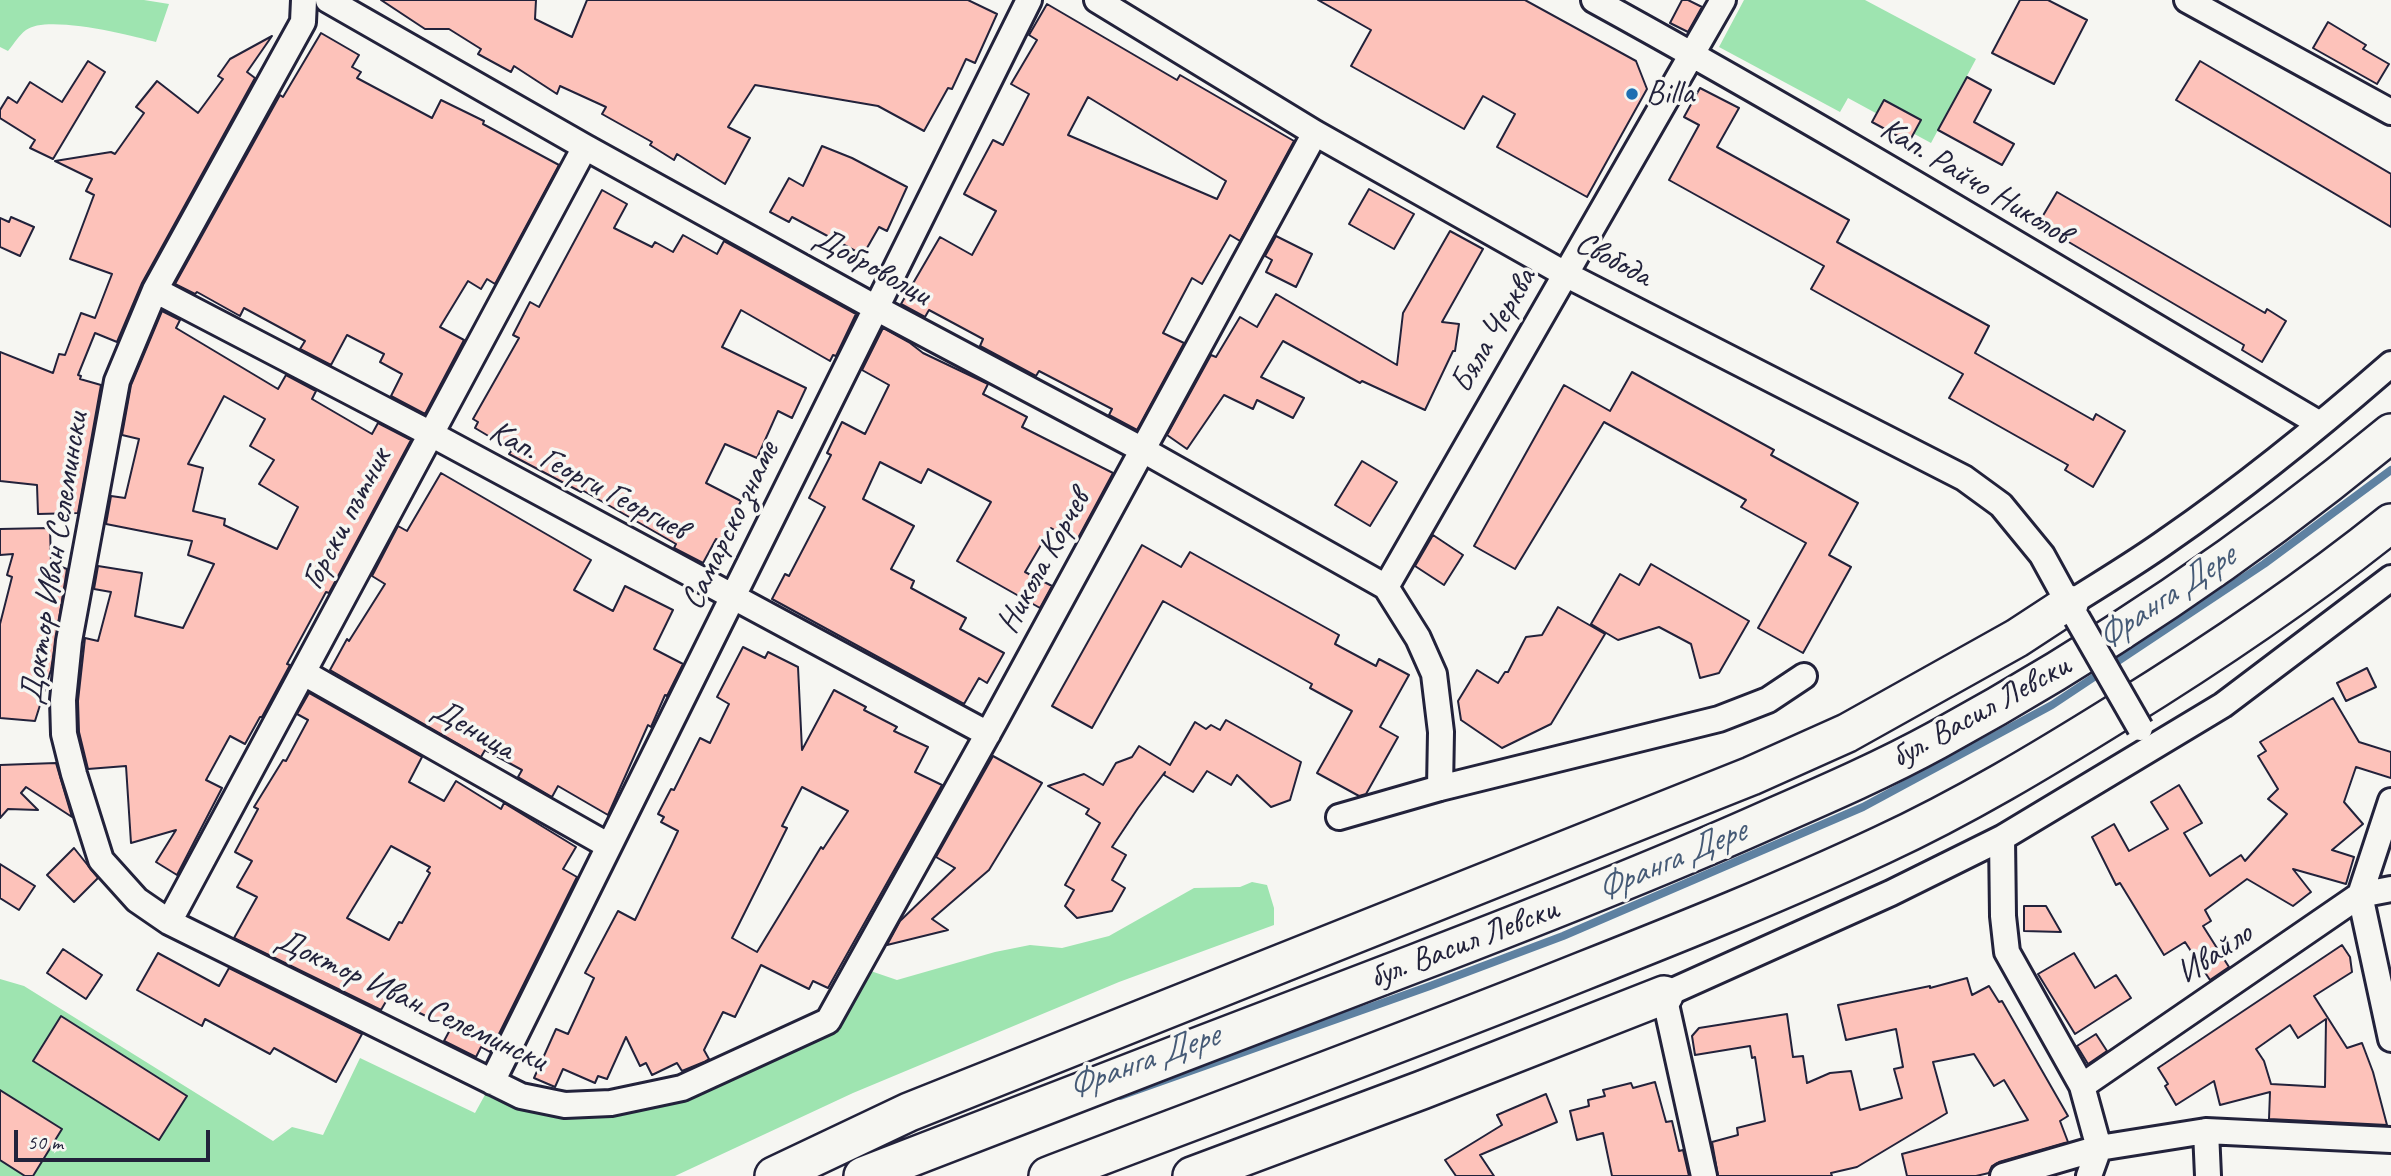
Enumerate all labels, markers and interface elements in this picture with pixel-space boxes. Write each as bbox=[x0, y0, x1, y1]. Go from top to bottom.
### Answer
place label: Billa bbox=[1646, 74, 1694, 114]
marker: Billa bbox=[1624, 86, 1640, 102]
street label: Кап. Райчо Николов bbox=[1873, 110, 2077, 254]
street label: Доброволци bbox=[807, 219, 937, 315]
street label: Свобода bbox=[1568, 224, 1658, 296]
street label: Бяла Черква bbox=[1442, 262, 1546, 400]
street label: Доктор Иван Селемински bbox=[12, 409, 98, 707]
street label: Кап. Георги Георгиев bbox=[482, 412, 694, 550]
street label: Самарско знаме bbox=[673, 436, 789, 616]
street label: Горски пътник bbox=[293, 442, 401, 596]
street label: Никола Корчев bbox=[989, 484, 1099, 640]
water label: Франга Дере bbox=[2089, 536, 2243, 660]
street label: бул. Васил Левски bbox=[1884, 646, 2078, 778]
street label: Деница bbox=[425, 691, 521, 769]
water label: Франга Дере bbox=[1590, 811, 1752, 911]
street label: бул. Васил Левски bbox=[1364, 890, 1564, 998]
street label: Ивайло bbox=[2170, 914, 2260, 994]
street label: Доктор Иван Селемински bbox=[269, 921, 553, 1081]
water label: Франга Дере bbox=[1061, 1015, 1225, 1109]
scale bar bbox=[18, 1116, 214, 1160]
text: 50 m bbox=[27, 1129, 63, 1155]

